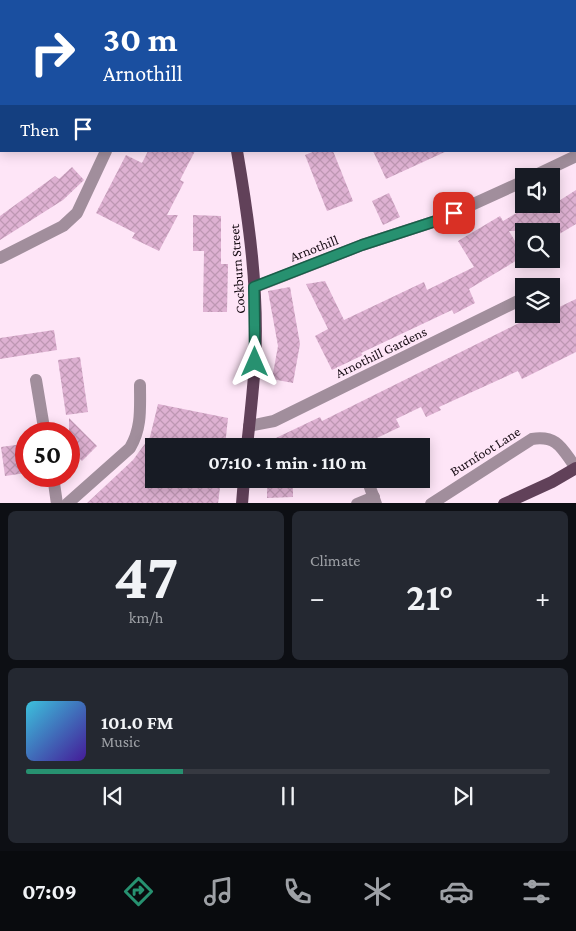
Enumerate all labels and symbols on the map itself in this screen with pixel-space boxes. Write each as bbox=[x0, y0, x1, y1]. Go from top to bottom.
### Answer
pin bbox=[433, 192, 475, 234]
street label: Cockburn Street bbox=[226, 223, 248, 314]
street label: Arnothill bbox=[288, 231, 341, 265]
street label: Arnothill Gardens bbox=[333, 323, 429, 381]
position arrow bbox=[228, 335, 280, 387]
speed limit sign: 50 bbox=[15, 422, 80, 487]
street label: Burnfoot Lane bbox=[447, 423, 523, 479]

